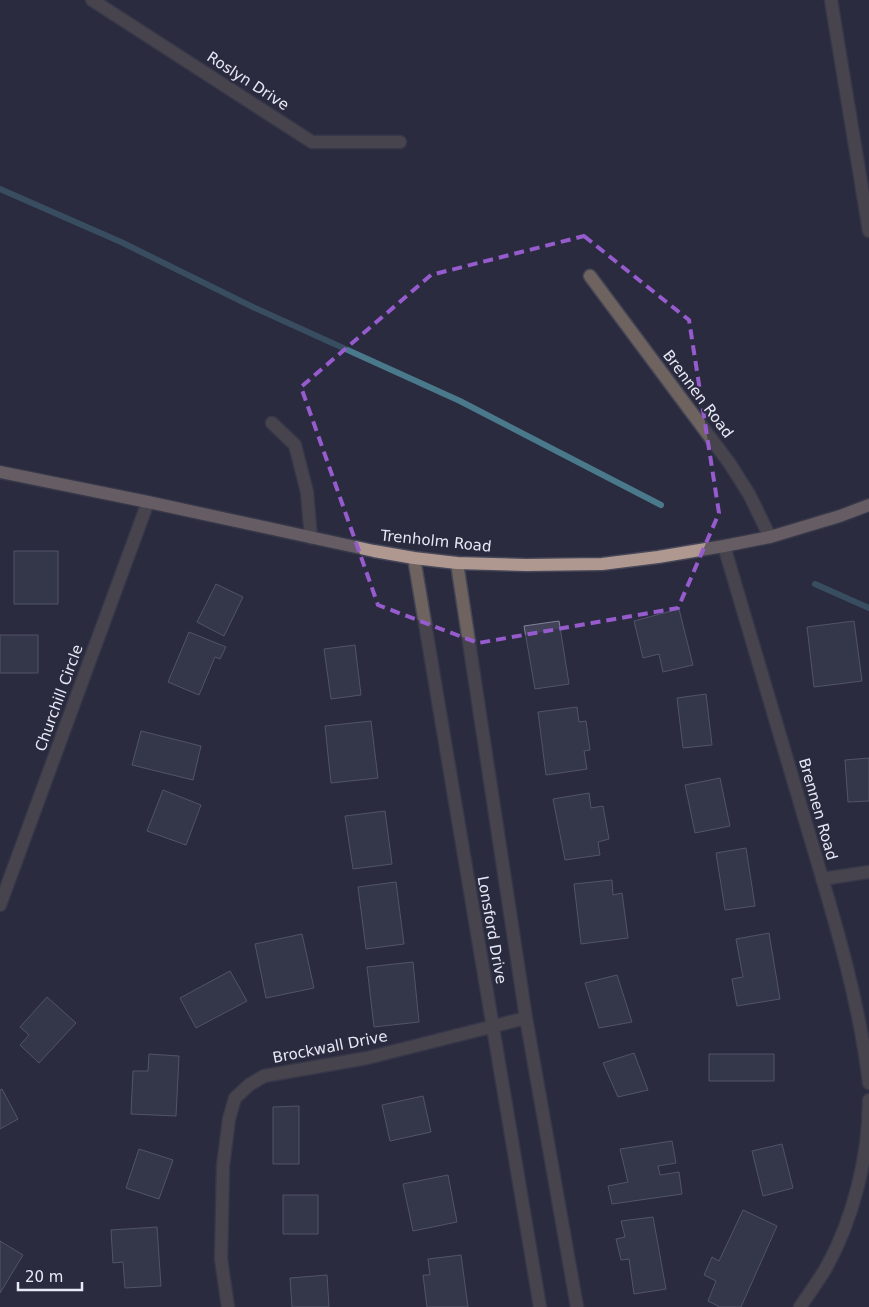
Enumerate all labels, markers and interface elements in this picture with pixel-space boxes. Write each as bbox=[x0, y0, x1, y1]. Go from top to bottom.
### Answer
street label: Roslyn Drive bbox=[204, 48, 292, 114]
street label: Brennen Road bbox=[659, 346, 737, 442]
street label: Trenholm Road bbox=[379, 526, 492, 556]
street label: Churchill Circle bbox=[31, 642, 87, 754]
street label: Brennen Road bbox=[795, 756, 841, 862]
street label: Lonsford Drive bbox=[474, 875, 510, 985]
street label: Brockwall Drive bbox=[271, 1027, 389, 1067]
scale bar bbox=[18, 1260, 81, 1292]
text: 20 m bbox=[25, 1268, 63, 1286]

